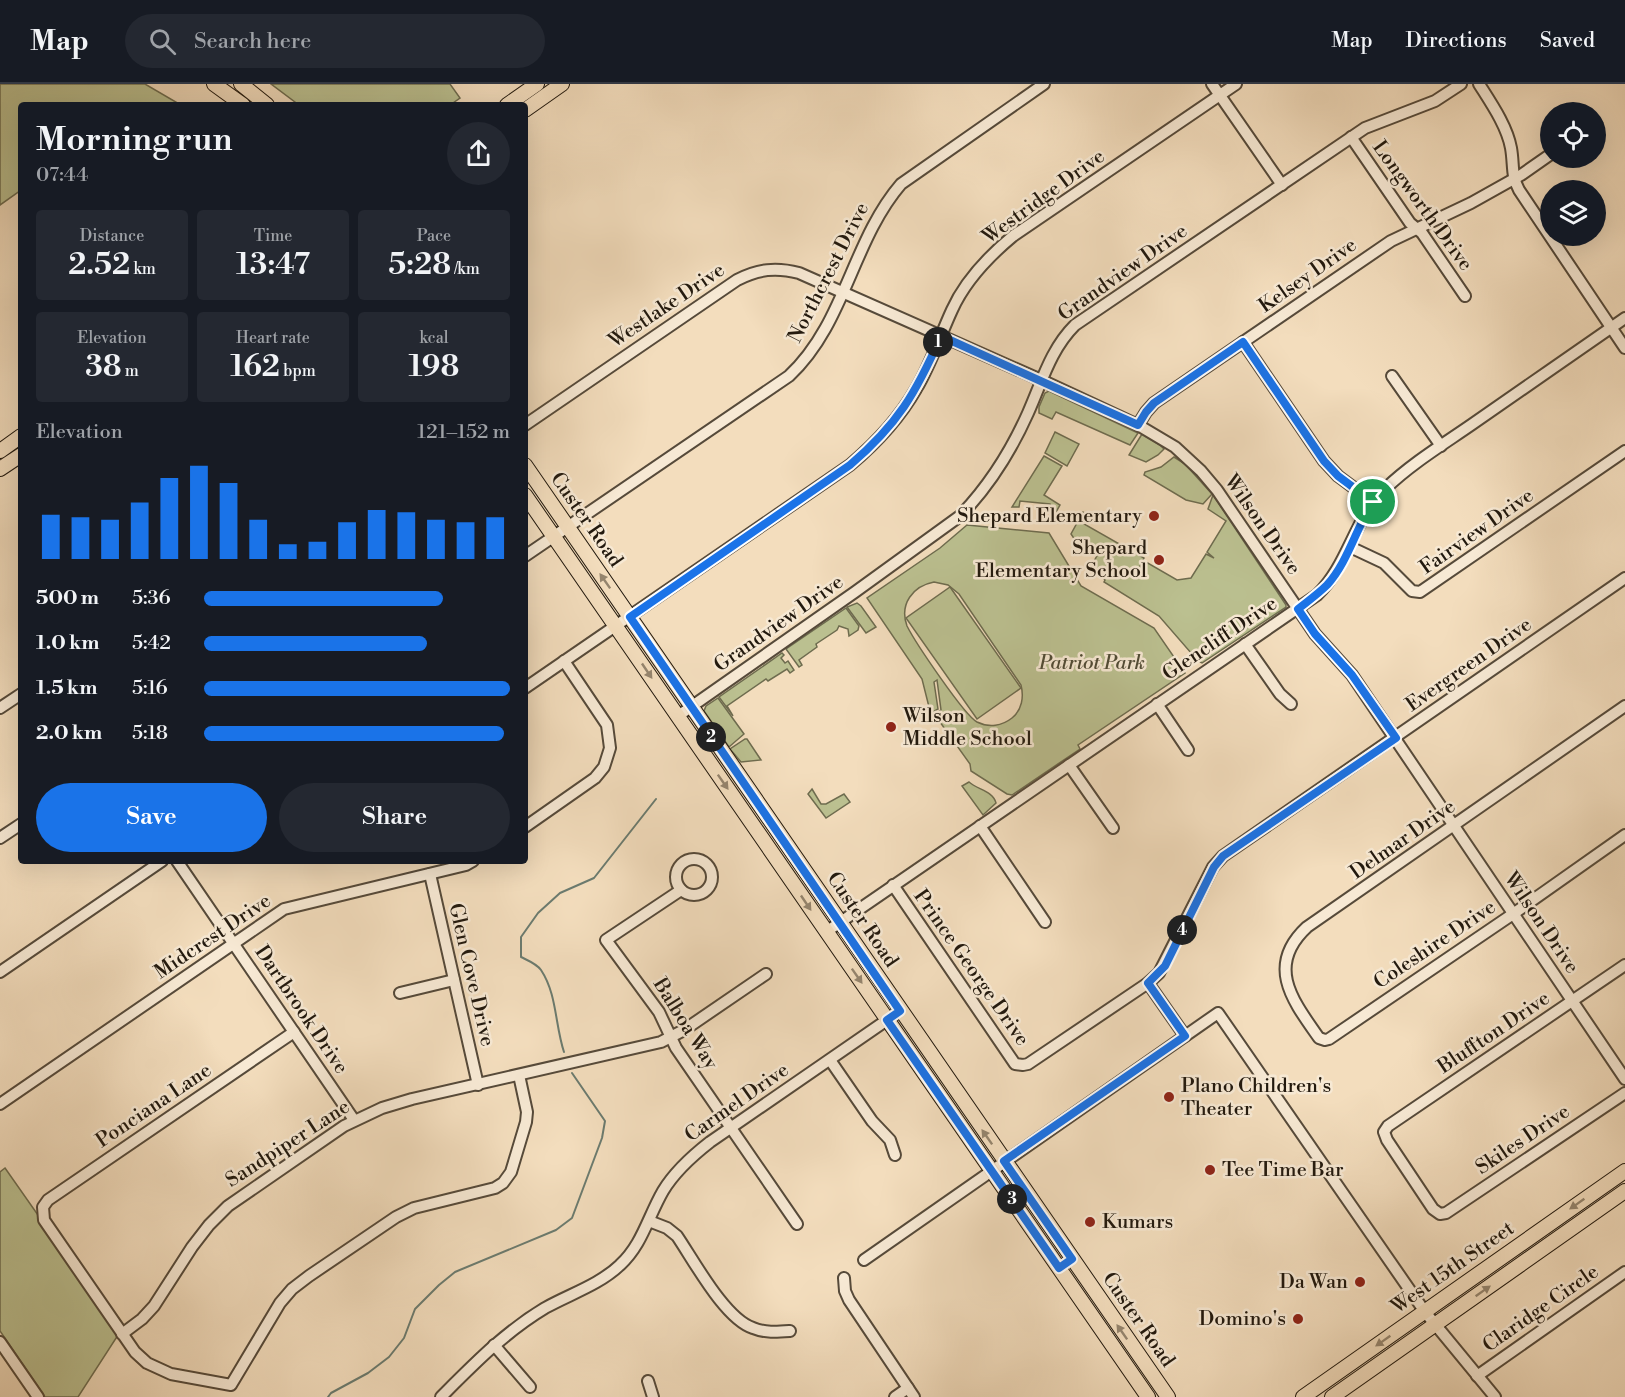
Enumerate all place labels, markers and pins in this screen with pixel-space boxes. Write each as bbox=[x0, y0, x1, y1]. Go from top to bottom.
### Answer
pin: 1 bbox=[923, 327, 953, 357]
pin bbox=[1347, 476, 1398, 527]
place label: Shepard Elementary bbox=[957, 504, 1142, 529]
marker: Shepard Elementary bbox=[1147, 509, 1161, 523]
place label: Shepard Elementary School bbox=[975, 536, 1148, 584]
marker: Shepard Elementary School bbox=[1152, 553, 1166, 567]
place label: Wilson Middle School bbox=[902, 704, 1032, 752]
marker: Wilson Middle School bbox=[884, 720, 898, 734]
pin: 2 bbox=[696, 722, 726, 752]
pin: 4 bbox=[1167, 915, 1197, 945]
place label: Plano Children's Theater bbox=[1181, 1074, 1331, 1122]
marker: Plano Children's Theater bbox=[1162, 1090, 1176, 1104]
place label: Tee Time Bar bbox=[1222, 1158, 1344, 1183]
marker: Tee Time Bar bbox=[1203, 1163, 1217, 1177]
pin: 3 bbox=[997, 1184, 1027, 1214]
place label: Kumars bbox=[1102, 1210, 1173, 1235]
marker: Kumars bbox=[1083, 1215, 1097, 1229]
place label: Da Wan bbox=[1279, 1270, 1348, 1295]
marker: Da Wan bbox=[1353, 1275, 1367, 1289]
place label: Domino's bbox=[1199, 1307, 1286, 1332]
marker: Domino's bbox=[1291, 1312, 1305, 1326]

